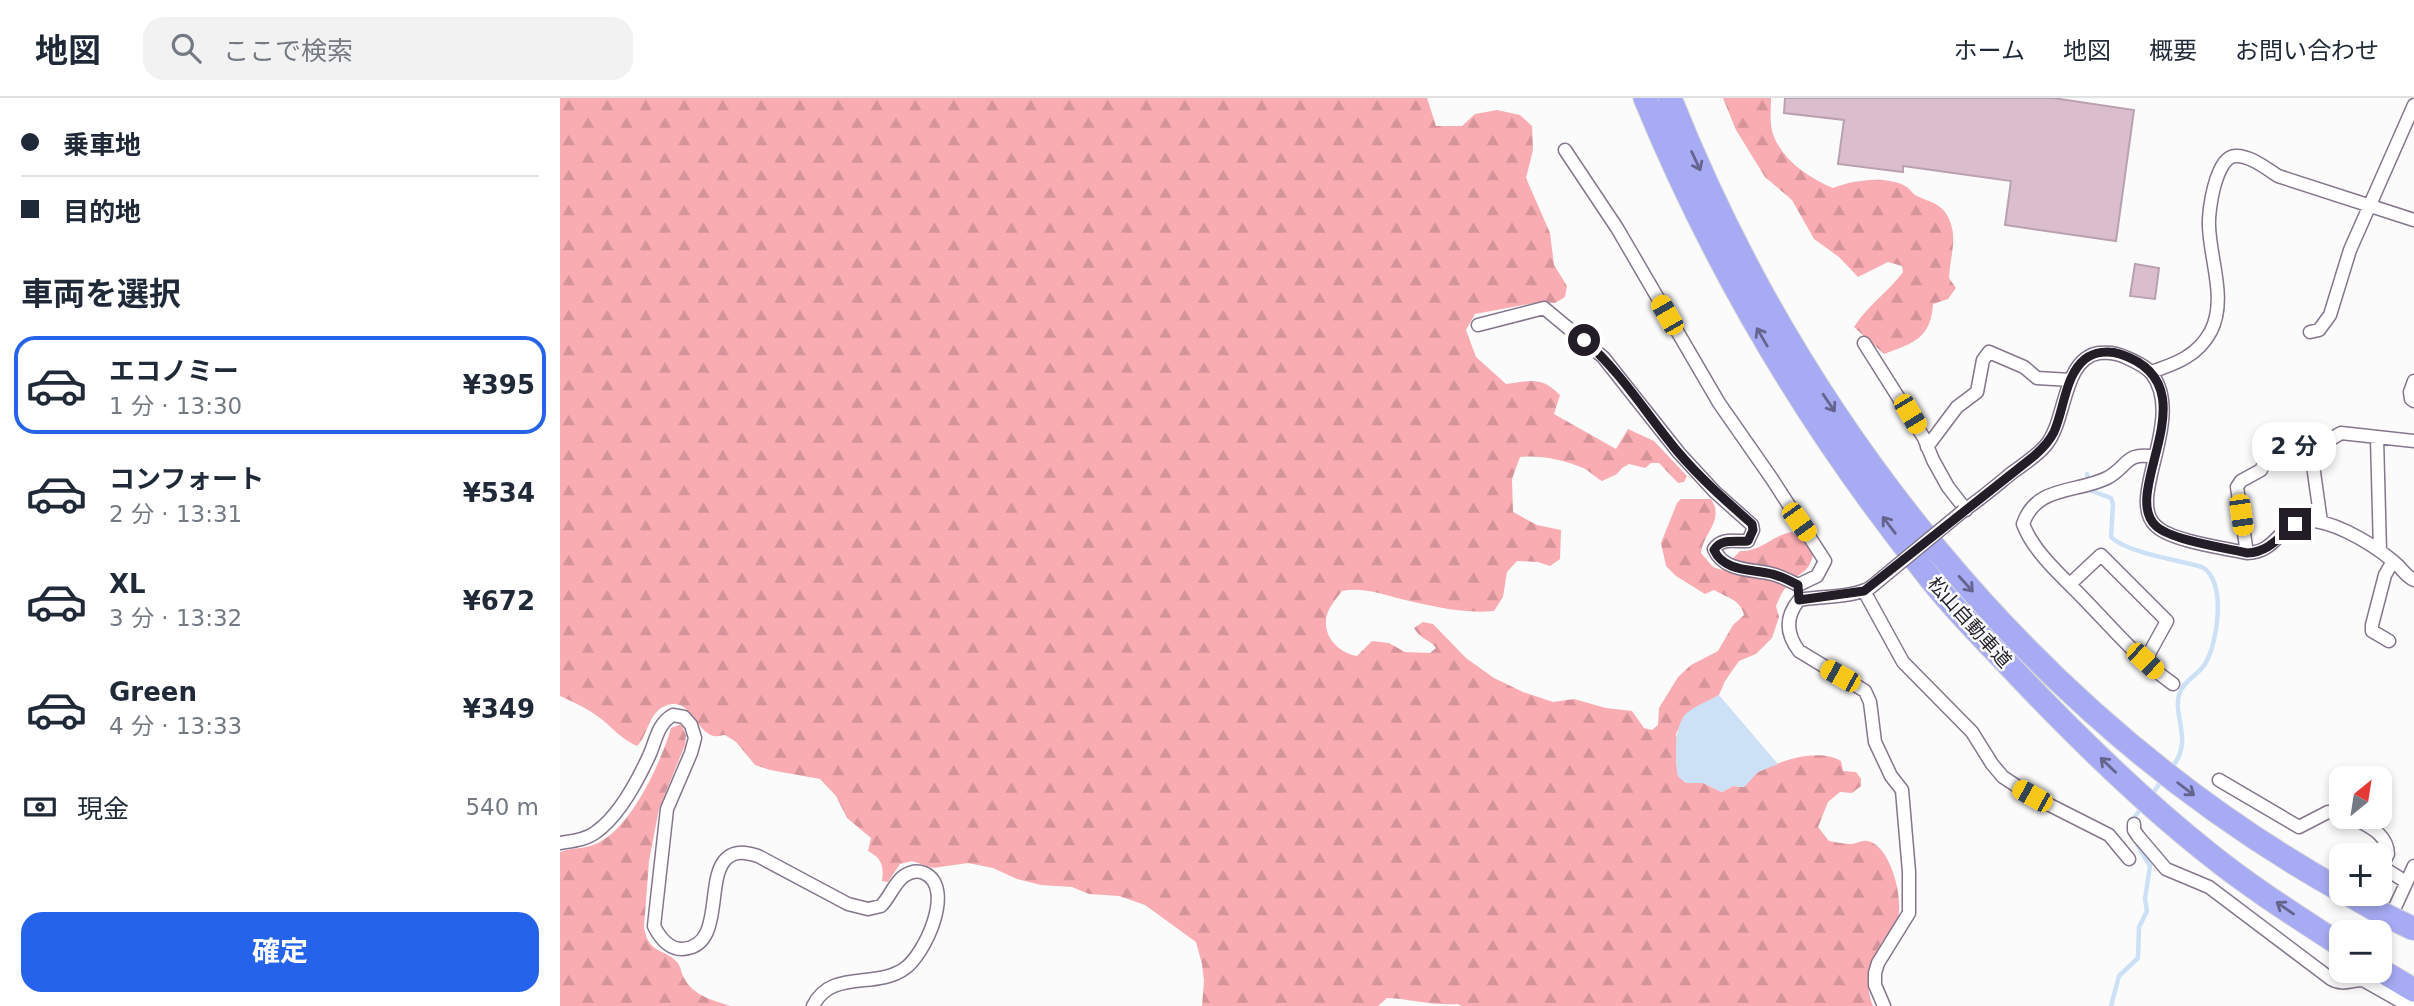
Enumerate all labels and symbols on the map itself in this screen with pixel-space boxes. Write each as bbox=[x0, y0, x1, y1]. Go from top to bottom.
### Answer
one-way arrow bbox=[1690, 150, 1703, 171]
car bbox=[1648, 292, 1687, 338]
route start bbox=[1568, 324, 1600, 356]
one-way arrow bbox=[1755, 327, 1769, 347]
car bbox=[1891, 391, 1930, 437]
one-way arrow bbox=[1822, 393, 1836, 412]
callout: 2 分 bbox=[2253, 422, 2337, 472]
car bbox=[2228, 493, 2255, 537]
car bbox=[1779, 499, 1820, 545]
route end bbox=[2279, 508, 2311, 540]
one-way arrow bbox=[1882, 516, 1897, 535]
street label: 松山自動車道 bbox=[1924, 572, 2016, 672]
one-way arrow bbox=[1958, 575, 1974, 593]
car bbox=[2123, 639, 2168, 683]
car bbox=[1817, 657, 1864, 695]
one-way arrow bbox=[2100, 756, 2117, 773]
north arrow bbox=[2329, 766, 2392, 830]
car bbox=[2009, 777, 2056, 815]
one-way arrow bbox=[2176, 782, 2194, 797]
one-way arrow bbox=[2276, 901, 2295, 915]

